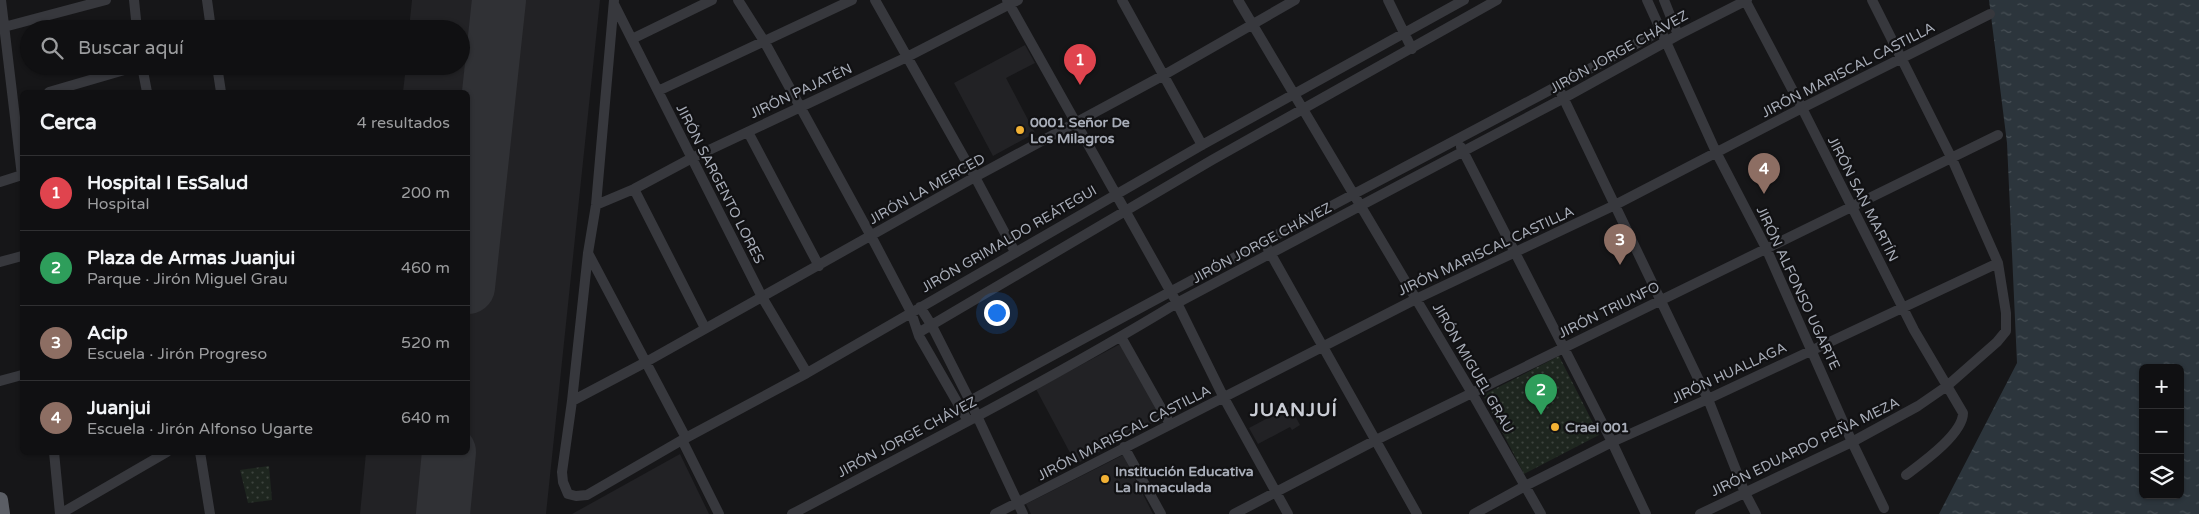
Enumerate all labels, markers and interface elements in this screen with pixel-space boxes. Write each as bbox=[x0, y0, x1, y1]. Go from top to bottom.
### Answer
street label: JIRÓN JORGE CHÁVEZ bbox=[1547, 7, 1691, 97]
street label: JIRÓN MARISCAL CASTILLA bbox=[1758, 19, 1938, 121]
search box bbox=[20, 20, 470, 75]
icon: search bbox=[38, 34, 66, 62]
text: Buscar aquí bbox=[78, 37, 184, 59]
pin: 1 bbox=[1064, 44, 1096, 85]
street label: JIRÓN PAJATÉN bbox=[747, 60, 855, 122]
street label: JIRÓN SARGENTO LORES bbox=[672, 101, 768, 267]
text: Cerca bbox=[40, 110, 97, 135]
text: 4 resultados bbox=[357, 113, 450, 133]
place label: 0001 Señor De Los Milagros bbox=[1030, 114, 1130, 147]
marker: 0001 Señor De Los Milagros bbox=[1014, 124, 1026, 136]
street label: JIRÓN SAN MARTÍN bbox=[1824, 133, 1902, 265]
street label: JIRÓN LA MERCED bbox=[866, 150, 988, 228]
pin: 4 bbox=[1748, 153, 1780, 194]
text: Hospital I EsSalud bbox=[87, 172, 248, 194]
street label: JIRÓN GRIMALDO REÁTEGUI bbox=[918, 182, 1100, 296]
text: 1 bbox=[51, 183, 61, 203]
text: 200 m bbox=[401, 183, 450, 203]
text: Hospital bbox=[87, 194, 149, 214]
street label: JIRÓN JORGE CHÁVEZ bbox=[1189, 199, 1335, 287]
street label: JIRÓN MARISCAL CASTILLA bbox=[1395, 203, 1577, 299]
street label: JIRÓN ALFONSO UGARTE bbox=[1753, 203, 1844, 373]
pin: 3 bbox=[1604, 224, 1636, 265]
text: Plaza de Armas Juanjui bbox=[87, 247, 295, 269]
text: 2 bbox=[51, 258, 61, 278]
text: 460 m bbox=[401, 258, 450, 278]
text: Parque · Jirón Miguel Grau bbox=[87, 269, 288, 289]
street label: JIRÓN TRIUNFO bbox=[1556, 278, 1662, 342]
your location bbox=[984, 300, 1010, 326]
street label: JIRÓN MIGUEL GRAU bbox=[1429, 300, 1517, 436]
text: Acip bbox=[87, 322, 128, 344]
text: 3 bbox=[51, 333, 61, 353]
text: 520 m bbox=[401, 333, 450, 353]
street label: JIRÓN HUALLAGA bbox=[1669, 339, 1789, 407]
text: Escuela · Jirón Progreso bbox=[87, 344, 267, 364]
map controls bbox=[2139, 364, 2184, 499]
button: + bbox=[2139, 364, 2184, 409]
pin: 2 bbox=[1525, 374, 1557, 415]
street label: JIRÓN MARISCAL CASTILLA bbox=[1034, 382, 1214, 484]
street label: JIRÓN JORGE CHÁVEZ bbox=[834, 393, 980, 481]
street label: JIRÓN EDUARDO PEÑA MEZA bbox=[1708, 394, 1902, 500]
text: Juanjui bbox=[87, 397, 151, 419]
district label: JUANJUÍ bbox=[1249, 398, 1338, 421]
text: 4 bbox=[51, 408, 61, 428]
text: 640 m bbox=[401, 408, 450, 428]
button: − bbox=[2139, 409, 2184, 454]
text: Escuela · Jirón Alfonso Ugarte bbox=[87, 419, 313, 439]
place label: Craei 001 bbox=[1565, 419, 1629, 436]
marker: Craei 001 bbox=[1549, 421, 1561, 433]
button: layers bbox=[2139, 454, 2184, 499]
place label: Institución Educativa La Inmaculada bbox=[1115, 463, 1254, 496]
marker: Institución Educativa La Inmaculada bbox=[1099, 473, 1111, 485]

